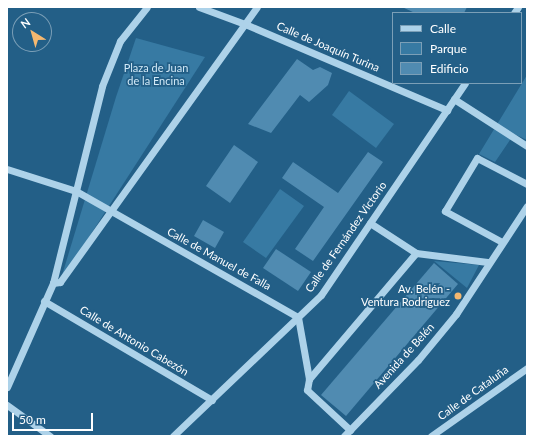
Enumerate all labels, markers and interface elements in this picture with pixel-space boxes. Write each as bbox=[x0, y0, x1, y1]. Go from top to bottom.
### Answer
north arrow bbox=[12, 12, 52, 52]
legend bbox=[392, 12, 522, 84]
text: N bbox=[18, 15, 32, 31]
street label: Calle de Joaquín Turina bbox=[274, 19, 382, 75]
text: Calle bbox=[430, 21, 456, 36]
text: Parque bbox=[430, 41, 467, 56]
text: Edificio bbox=[430, 61, 469, 76]
park label: Plaza de Juan de la Encina bbox=[124, 62, 188, 88]
street label: Calle de Fernández Victorio bbox=[302, 179, 390, 295]
street label: Calle de Manuel de Falla bbox=[165, 225, 273, 293]
place label: Av. Belén - Ventura Rodriguez bbox=[361, 283, 450, 309]
marker: Av. Belén - Ventura Rodriguez bbox=[453, 291, 463, 301]
street label: Calle de Antonio Cabezón bbox=[77, 303, 191, 379]
street label: Avenida de Belén bbox=[371, 320, 437, 392]
street label: Calle de Cataluña bbox=[435, 363, 511, 423]
scale bar bbox=[14, 405, 95, 431]
text: 50 m bbox=[19, 412, 46, 427]

